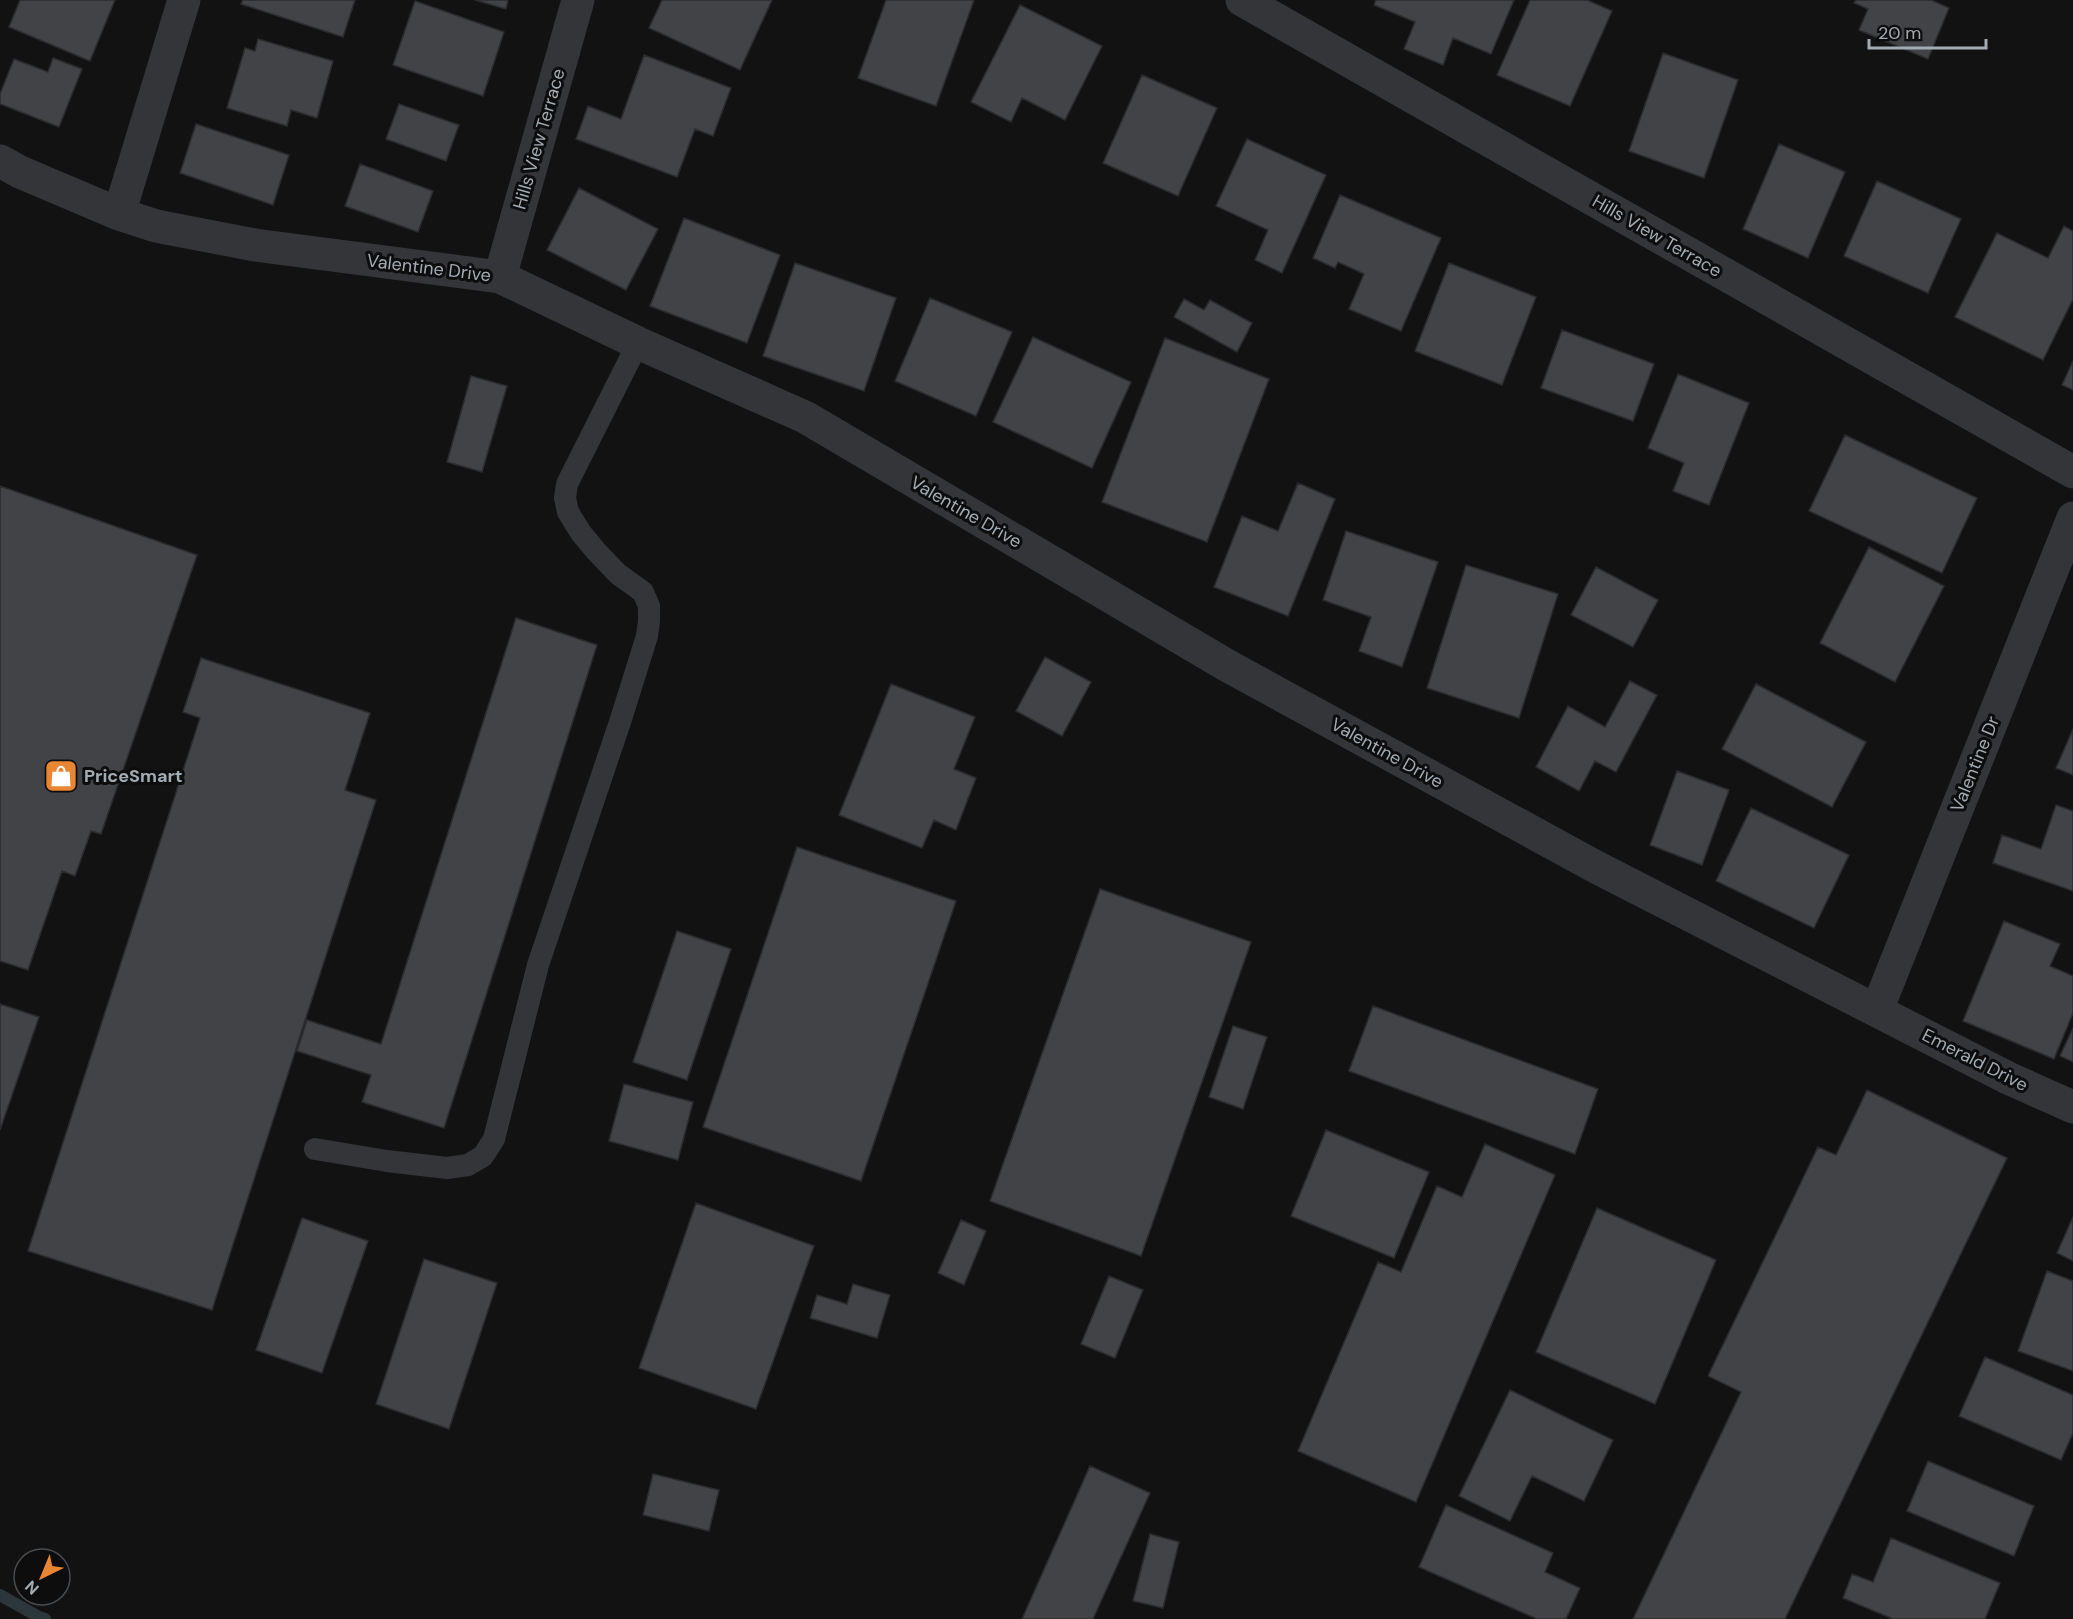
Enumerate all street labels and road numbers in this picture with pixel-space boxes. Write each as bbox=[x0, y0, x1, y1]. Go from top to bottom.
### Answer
street label: Hills View Terrace bbox=[507, 66, 571, 212]
street label: Hills View Terrace bbox=[1588, 189, 1726, 283]
street label: Valentine Drive bbox=[366, 248, 492, 288]
street label: Valentine Drive bbox=[906, 470, 1026, 554]
street label: Valentine Drive bbox=[1327, 712, 1447, 794]
street label: Valentine Dr bbox=[1945, 712, 2005, 815]
street label: Emerald Drive bbox=[1918, 1023, 2032, 1097]

